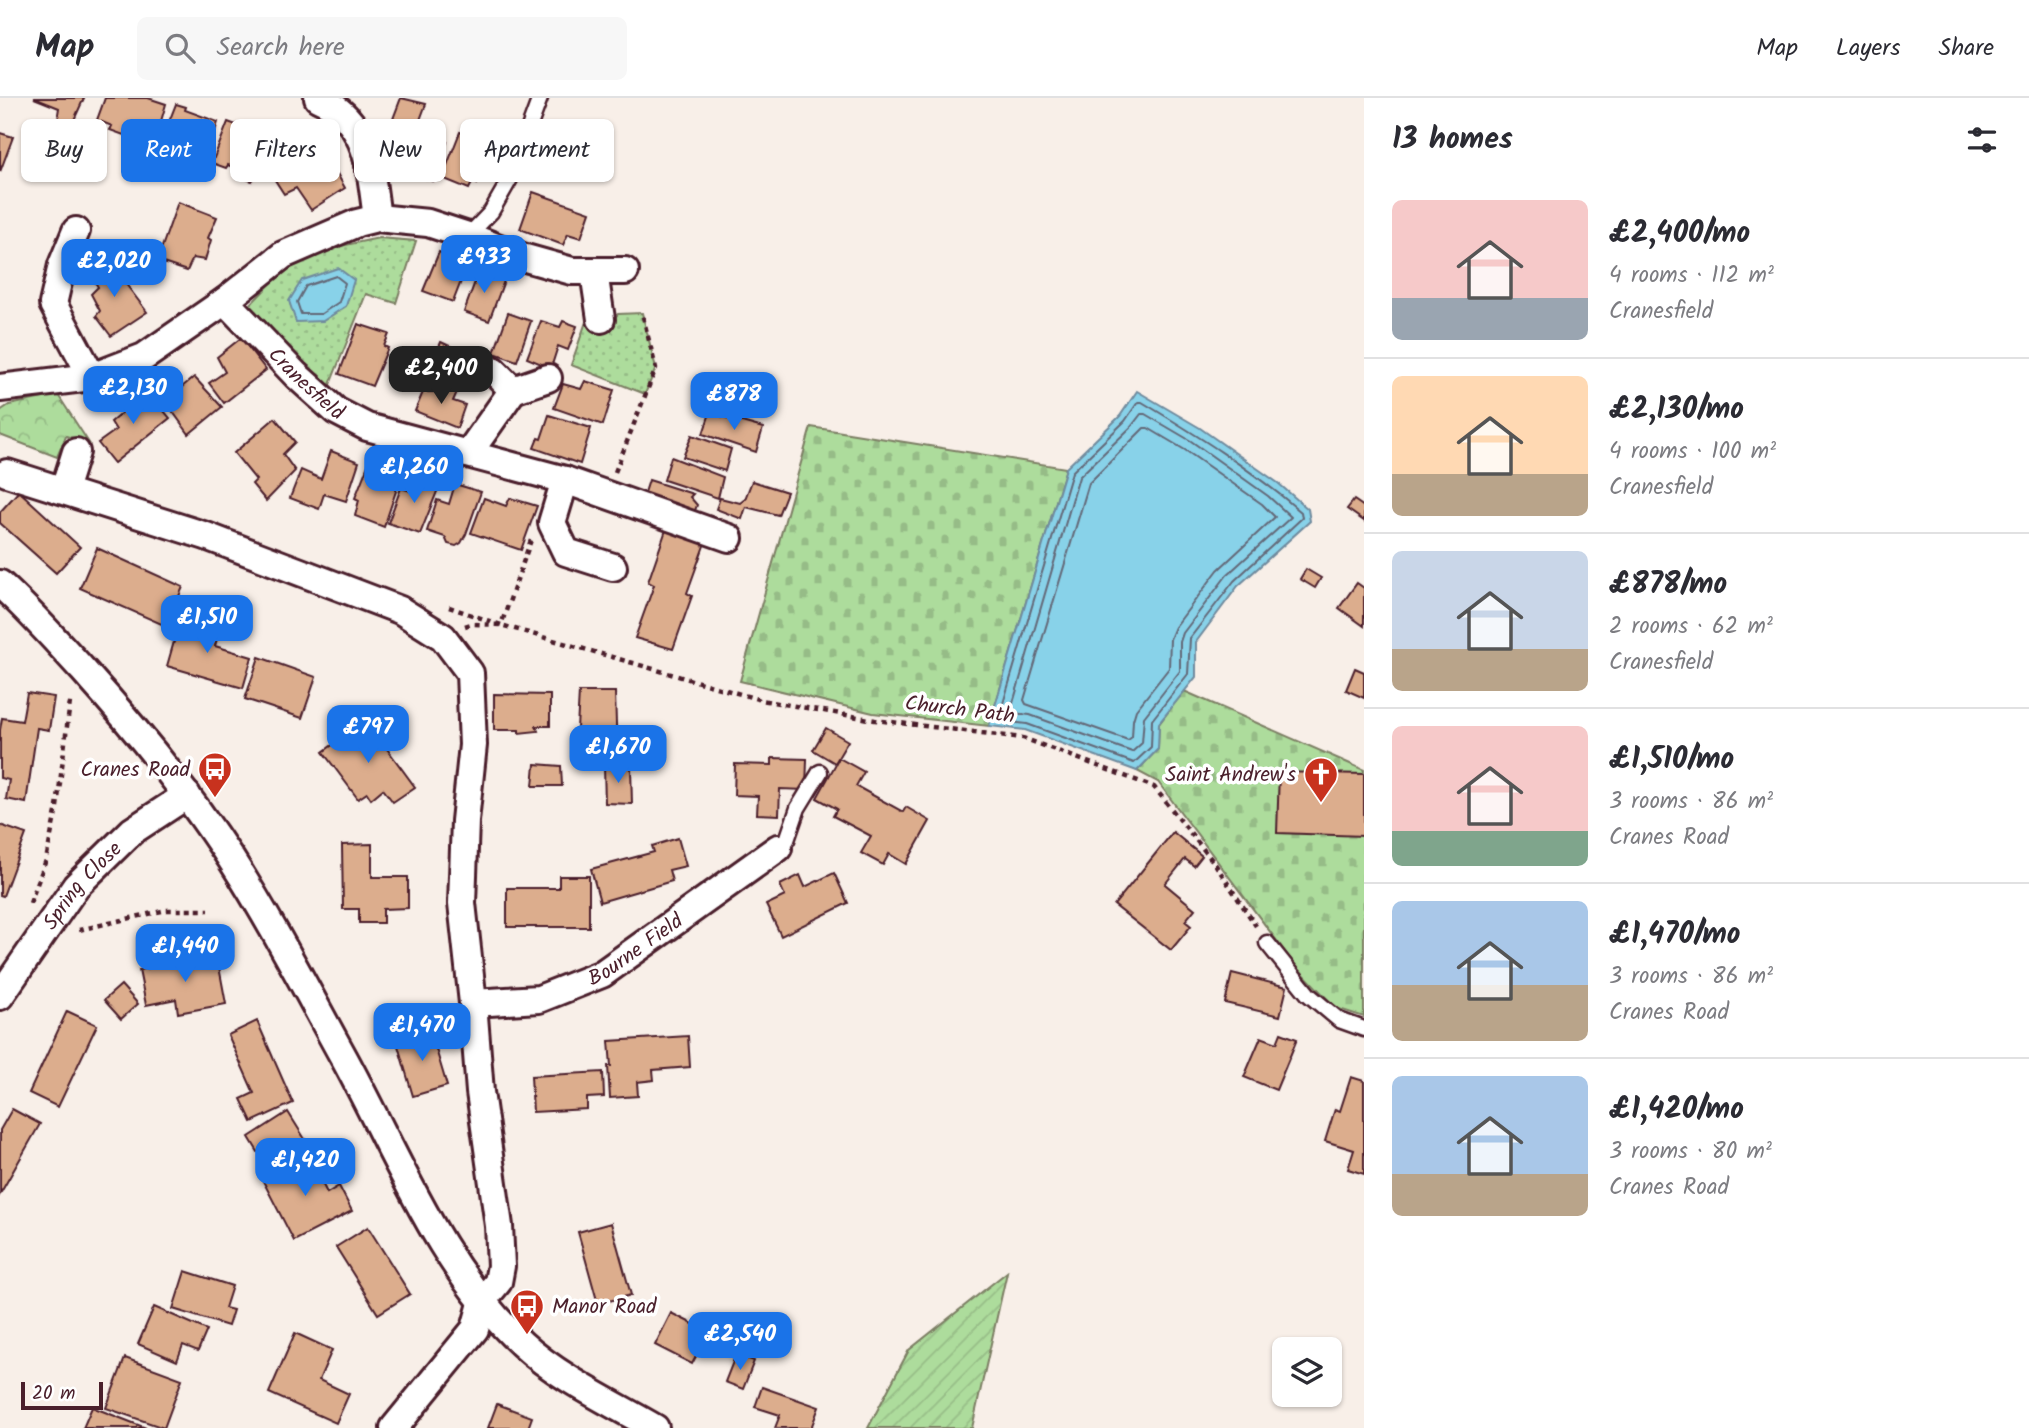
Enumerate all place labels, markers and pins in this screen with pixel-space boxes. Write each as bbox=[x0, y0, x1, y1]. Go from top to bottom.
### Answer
pin: £933 bbox=[443, 236, 525, 295]
pin: £2,020 bbox=[57, 240, 171, 299]
pin: £2,400 bbox=[384, 346, 498, 406]
pin: £2,130 bbox=[76, 366, 190, 426]
pin: £878 bbox=[693, 372, 775, 432]
pin: £1,260 bbox=[357, 446, 471, 505]
pin: £1,510 bbox=[150, 596, 264, 655]
pin: £797 bbox=[327, 706, 409, 765]
pin: £1,670 bbox=[561, 726, 675, 785]
bus stop icon: Cranes Road bbox=[196, 750, 234, 799]
place label: Cranes Road bbox=[81, 754, 191, 787]
church icon: Saint Andrew's bbox=[1302, 755, 1340, 804]
place label: Saint Andrew's bbox=[1165, 759, 1296, 792]
pin: £1,440 bbox=[128, 924, 242, 984]
pin: £1,470 bbox=[365, 1004, 479, 1063]
pin: £1,420 bbox=[248, 1138, 362, 1198]
bus stop icon: Manor Road bbox=[508, 1287, 546, 1336]
place label: Manor Road bbox=[552, 1291, 657, 1324]
pin: £2,540 bbox=[683, 1312, 797, 1372]

